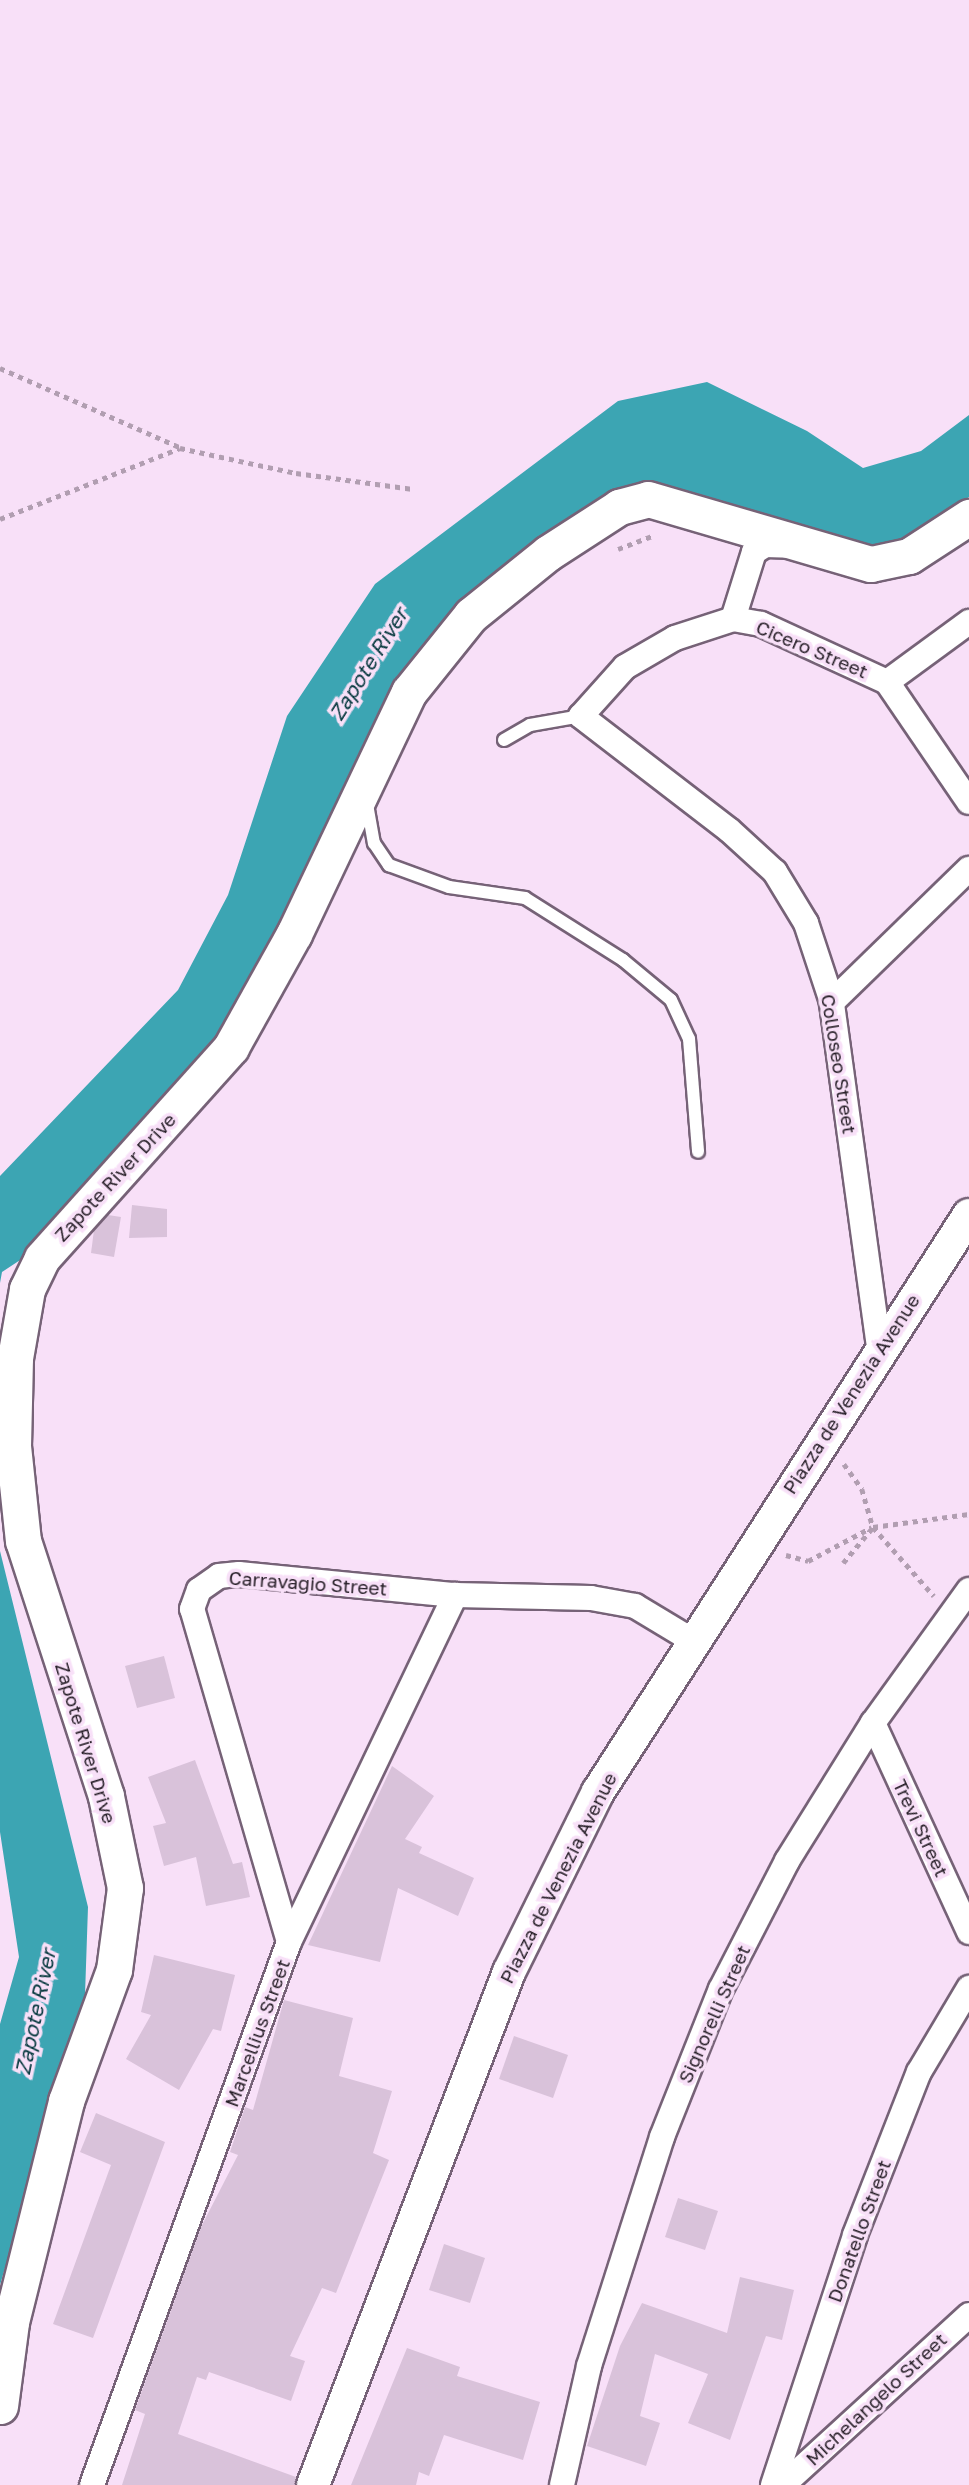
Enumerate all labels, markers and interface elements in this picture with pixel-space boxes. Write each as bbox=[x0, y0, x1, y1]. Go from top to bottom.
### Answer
water label: Zapote River bbox=[324, 603, 412, 725]
street label: Cicero Street bbox=[753, 615, 871, 683]
street label: Colloseo Street bbox=[817, 993, 861, 1135]
street label: Zapote River Drive bbox=[50, 1108, 180, 1246]
street label: Piazza de Venezia Avenue bbox=[778, 1290, 924, 1498]
street label: Carravagio Street bbox=[228, 1566, 388, 1600]
street label: Zapote River Drive bbox=[51, 1660, 121, 1826]
street label: Piazza de Venezia Avenue bbox=[495, 1769, 621, 1987]
street label: Trevi Street bbox=[889, 1776, 953, 1880]
street label: Signorelli Street bbox=[673, 1942, 755, 2086]
water label: Zapote River bbox=[9, 1947, 61, 2077]
street label: Marcellius Street bbox=[220, 1956, 294, 2110]
street label: Donatello Street bbox=[823, 2157, 895, 2305]
street label: Michelangelo Street bbox=[801, 2328, 951, 2470]

